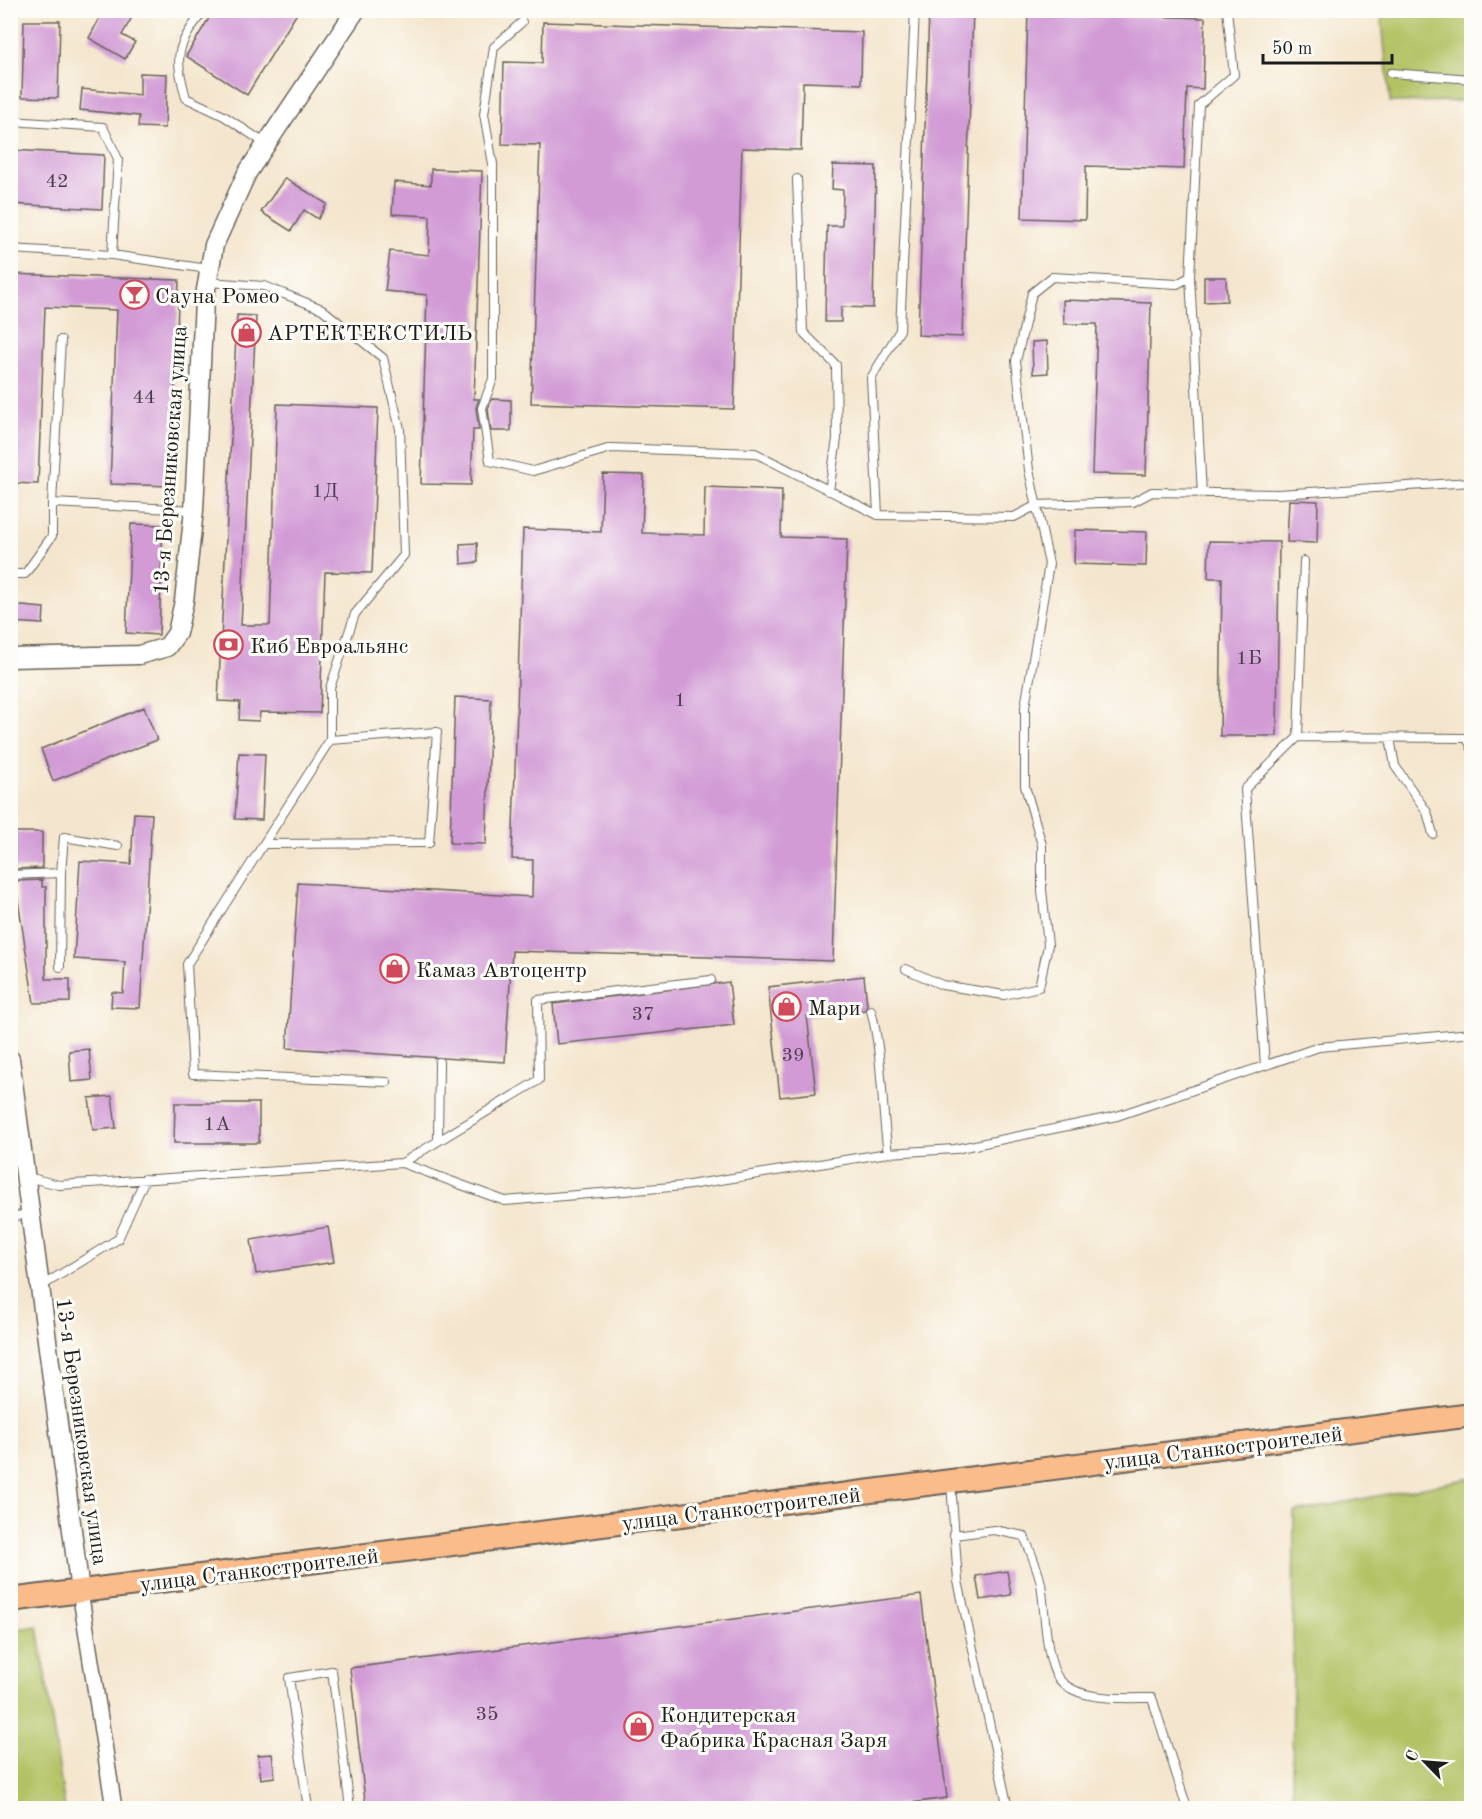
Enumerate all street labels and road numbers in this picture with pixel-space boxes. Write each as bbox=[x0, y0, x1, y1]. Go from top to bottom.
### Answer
street label: 13-я Березниковская улица bbox=[151, 325, 191, 595]
street label: 13-я Березниковская улица bbox=[51, 1296, 111, 1567]
street label: улица Станкостроителей bbox=[1103, 1423, 1344, 1475]
street label: улица Станкостроителей bbox=[621, 1484, 862, 1536]
street label: улица Станкостроителей bbox=[139, 1545, 380, 1597]

